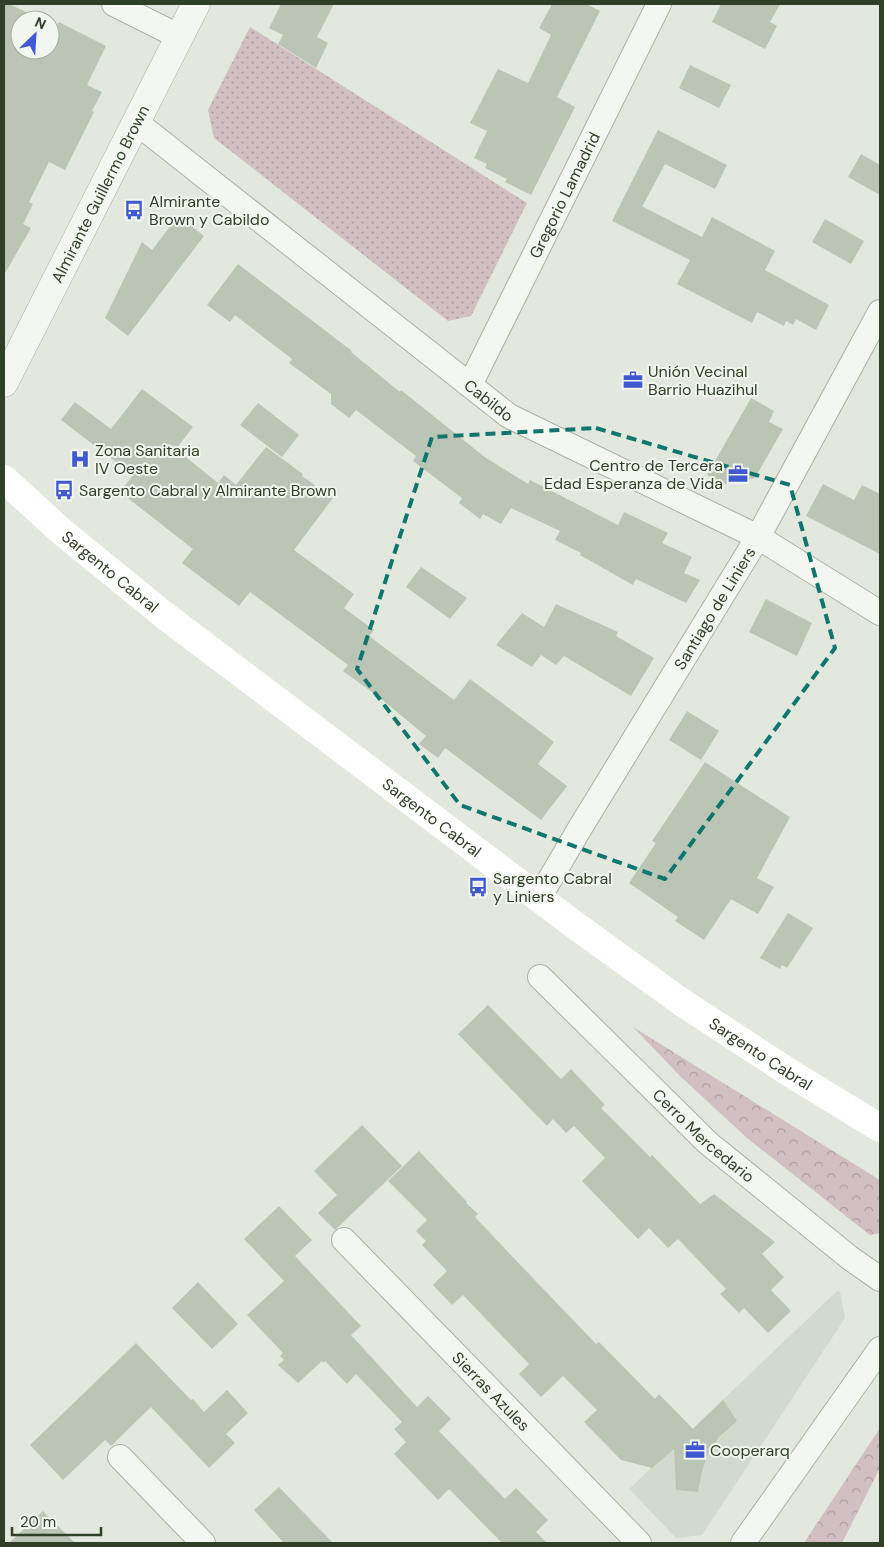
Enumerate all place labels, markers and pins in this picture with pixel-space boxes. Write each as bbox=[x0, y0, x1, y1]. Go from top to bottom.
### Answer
place label: Almirante Brown y Cabildo bbox=[149, 191, 269, 230]
bus stop icon: Almirante Brown y Cabildo bbox=[123, 199, 145, 221]
place label: Unión Vecinal Barrio Huazihul bbox=[648, 361, 758, 400]
office icon: Unión Vecinal Barrio Huazihul bbox=[622, 369, 644, 391]
place label: Zona Sanitaria IV Oeste bbox=[95, 440, 200, 479]
hospital icon: Zona Sanitaria IV Oeste bbox=[69, 448, 91, 470]
place label: Centro de Tercera Edad Esperanza de Vida bbox=[544, 455, 723, 494]
office icon: Centro de Tercera Edad Esperanza de Vida bbox=[727, 463, 749, 485]
bus stop icon: Sargento Cabral y Almirante Brown bbox=[53, 479, 75, 501]
place label: Sargento Cabral y Almirante Brown bbox=[79, 480, 337, 501]
place label: Sargento Cabral y Liniers bbox=[493, 868, 612, 907]
bus stop icon: Sargento Cabral y Liniers bbox=[467, 876, 489, 898]
office icon: Cooperarq bbox=[684, 1439, 706, 1461]
place label: Cooperarq bbox=[710, 1440, 790, 1461]

